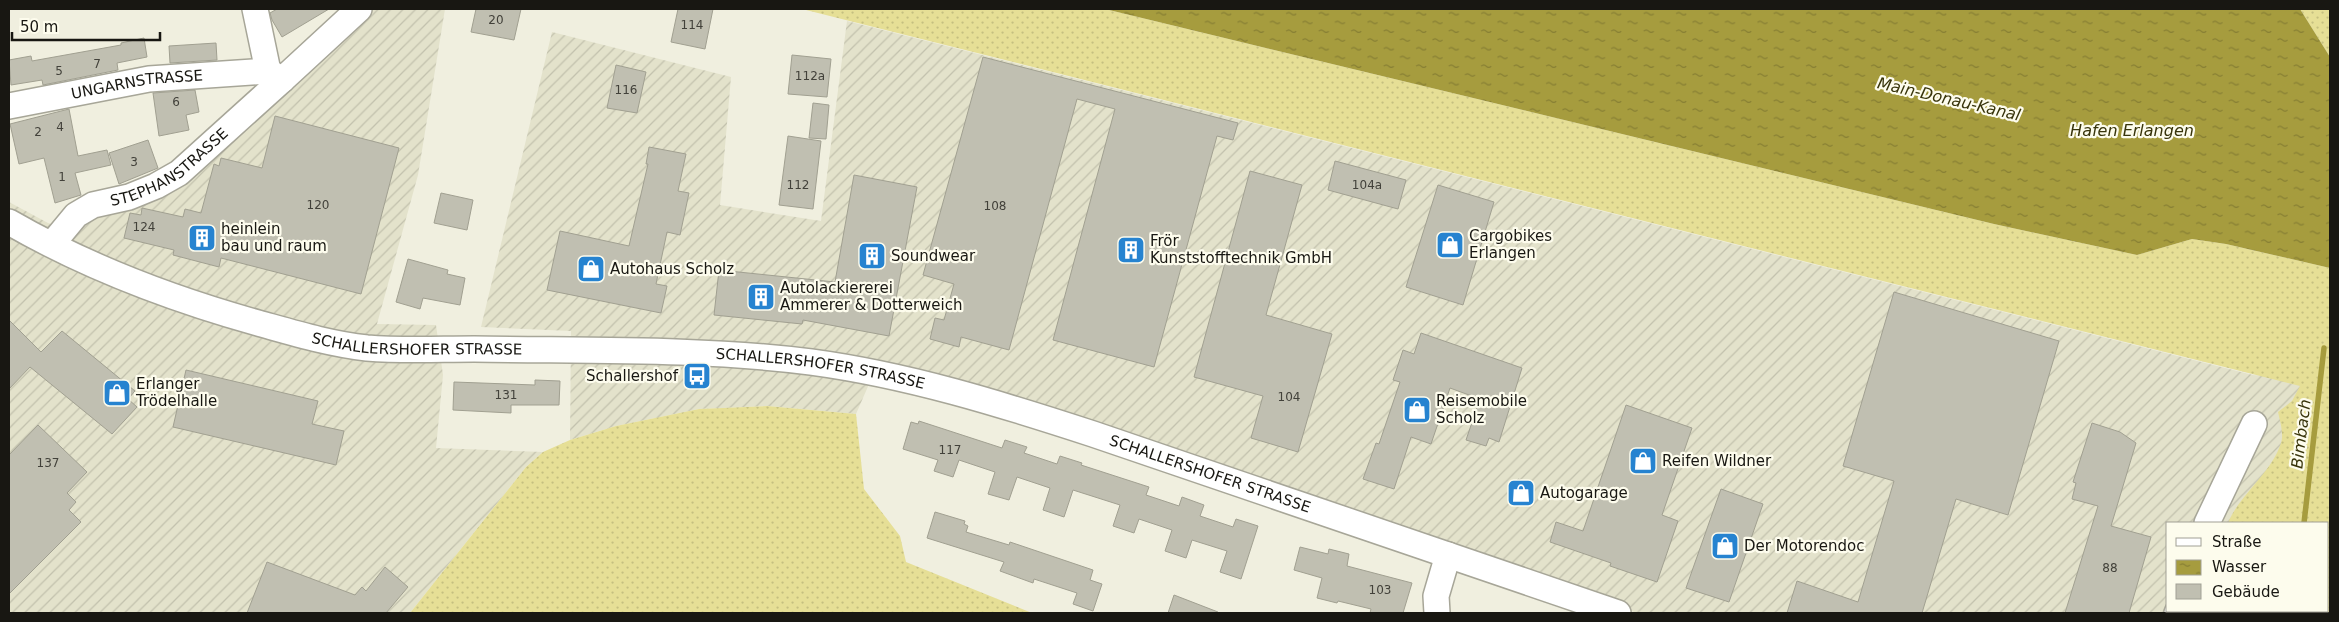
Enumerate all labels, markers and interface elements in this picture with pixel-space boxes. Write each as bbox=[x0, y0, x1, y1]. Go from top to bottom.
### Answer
scale bar bbox=[12, 10, 160, 42]
house number: 20 bbox=[488, 13, 504, 27]
text: 50 m bbox=[20, 18, 58, 36]
house number: 114 bbox=[681, 18, 703, 32]
house number: 7 bbox=[93, 57, 101, 71]
house number: 5 bbox=[55, 64, 63, 78]
street label: UNGARNSTRASSE bbox=[70, 66, 203, 103]
house number: 112a bbox=[795, 69, 825, 83]
water label: Main-Donau-Kanal bbox=[1876, 73, 2023, 125]
house number: 116 bbox=[615, 83, 637, 97]
house number: 6 bbox=[172, 95, 180, 109]
house number: 4 bbox=[56, 120, 64, 134]
water label: Hafen Erlangen bbox=[2070, 121, 2194, 140]
street label: STEPHANSTRASSE bbox=[109, 124, 232, 210]
house number: 2 bbox=[34, 125, 42, 139]
house number: 3 bbox=[130, 155, 138, 169]
house number: 1 bbox=[58, 170, 66, 184]
house number: 112 bbox=[787, 178, 809, 192]
house number: 104a bbox=[1352, 178, 1382, 192]
house number: 120 bbox=[307, 198, 329, 212]
house number: 108 bbox=[984, 199, 1006, 213]
house number: 124 bbox=[133, 220, 155, 234]
place label: heinlein bau und raum bbox=[221, 220, 327, 255]
building icon: heinlein bau und raum bbox=[187, 223, 217, 253]
place label: Cargobikes Erlangen bbox=[1469, 227, 1552, 262]
shop icon: Cargobikes Erlangen bbox=[1435, 230, 1465, 260]
place label: Frör Kunststofftechnik GmbH bbox=[1150, 232, 1332, 267]
building icon: Frör Kunststofftechnik GmbH bbox=[1116, 235, 1146, 265]
building icon: Soundwear bbox=[857, 241, 887, 271]
place label: Soundwear bbox=[891, 247, 976, 265]
shop icon: Autohaus Scholz bbox=[576, 254, 606, 284]
place label: Autohaus Scholz bbox=[610, 260, 734, 278]
place label: Autolackiererei Ammerer & Dotterweich bbox=[780, 279, 962, 314]
building icon: Autolackiererei Ammerer & Dotterweich bbox=[746, 282, 776, 312]
street label: SCHALLERSHOFER STRASSE bbox=[310, 329, 522, 359]
street label: SCHALLERSHOFER STRASSE bbox=[715, 345, 927, 393]
bus stop icon: Schallershof bbox=[682, 361, 712, 391]
place label: Schallershof bbox=[586, 367, 679, 385]
place label: Erlanger Trödelhalle bbox=[135, 375, 217, 410]
shop icon: Erlanger Trödelhalle bbox=[102, 378, 132, 408]
house number: 131 bbox=[495, 388, 517, 402]
house number: 104 bbox=[1278, 390, 1300, 404]
place label: Reisemobile Scholz bbox=[1436, 392, 1527, 427]
shop icon: Reisemobile Scholz bbox=[1402, 395, 1432, 425]
water label: Bimbach bbox=[2287, 398, 2315, 470]
street label: SCHALLERSHOFER STRASSE bbox=[1107, 431, 1313, 517]
house number: 117 bbox=[939, 443, 961, 457]
shop icon: Reifen Wildner bbox=[1628, 446, 1658, 476]
place label: Reifen Wildner bbox=[1662, 452, 1772, 470]
house number: 137 bbox=[37, 456, 59, 470]
shop icon: Autogarage bbox=[1506, 478, 1536, 508]
place label: Autogarage bbox=[1540, 484, 1628, 502]
legend bbox=[2166, 522, 2329, 612]
shop icon: Der Motorendoc bbox=[1710, 531, 1740, 561]
text: Straße bbox=[2212, 533, 2261, 551]
place label: Der Motorendoc bbox=[1744, 537, 1864, 555]
text: Wasser bbox=[2212, 558, 2267, 576]
house number: 88 bbox=[2102, 561, 2118, 575]
house number: 103 bbox=[1369, 583, 1391, 597]
text: Gebäude bbox=[2212, 583, 2280, 601]

